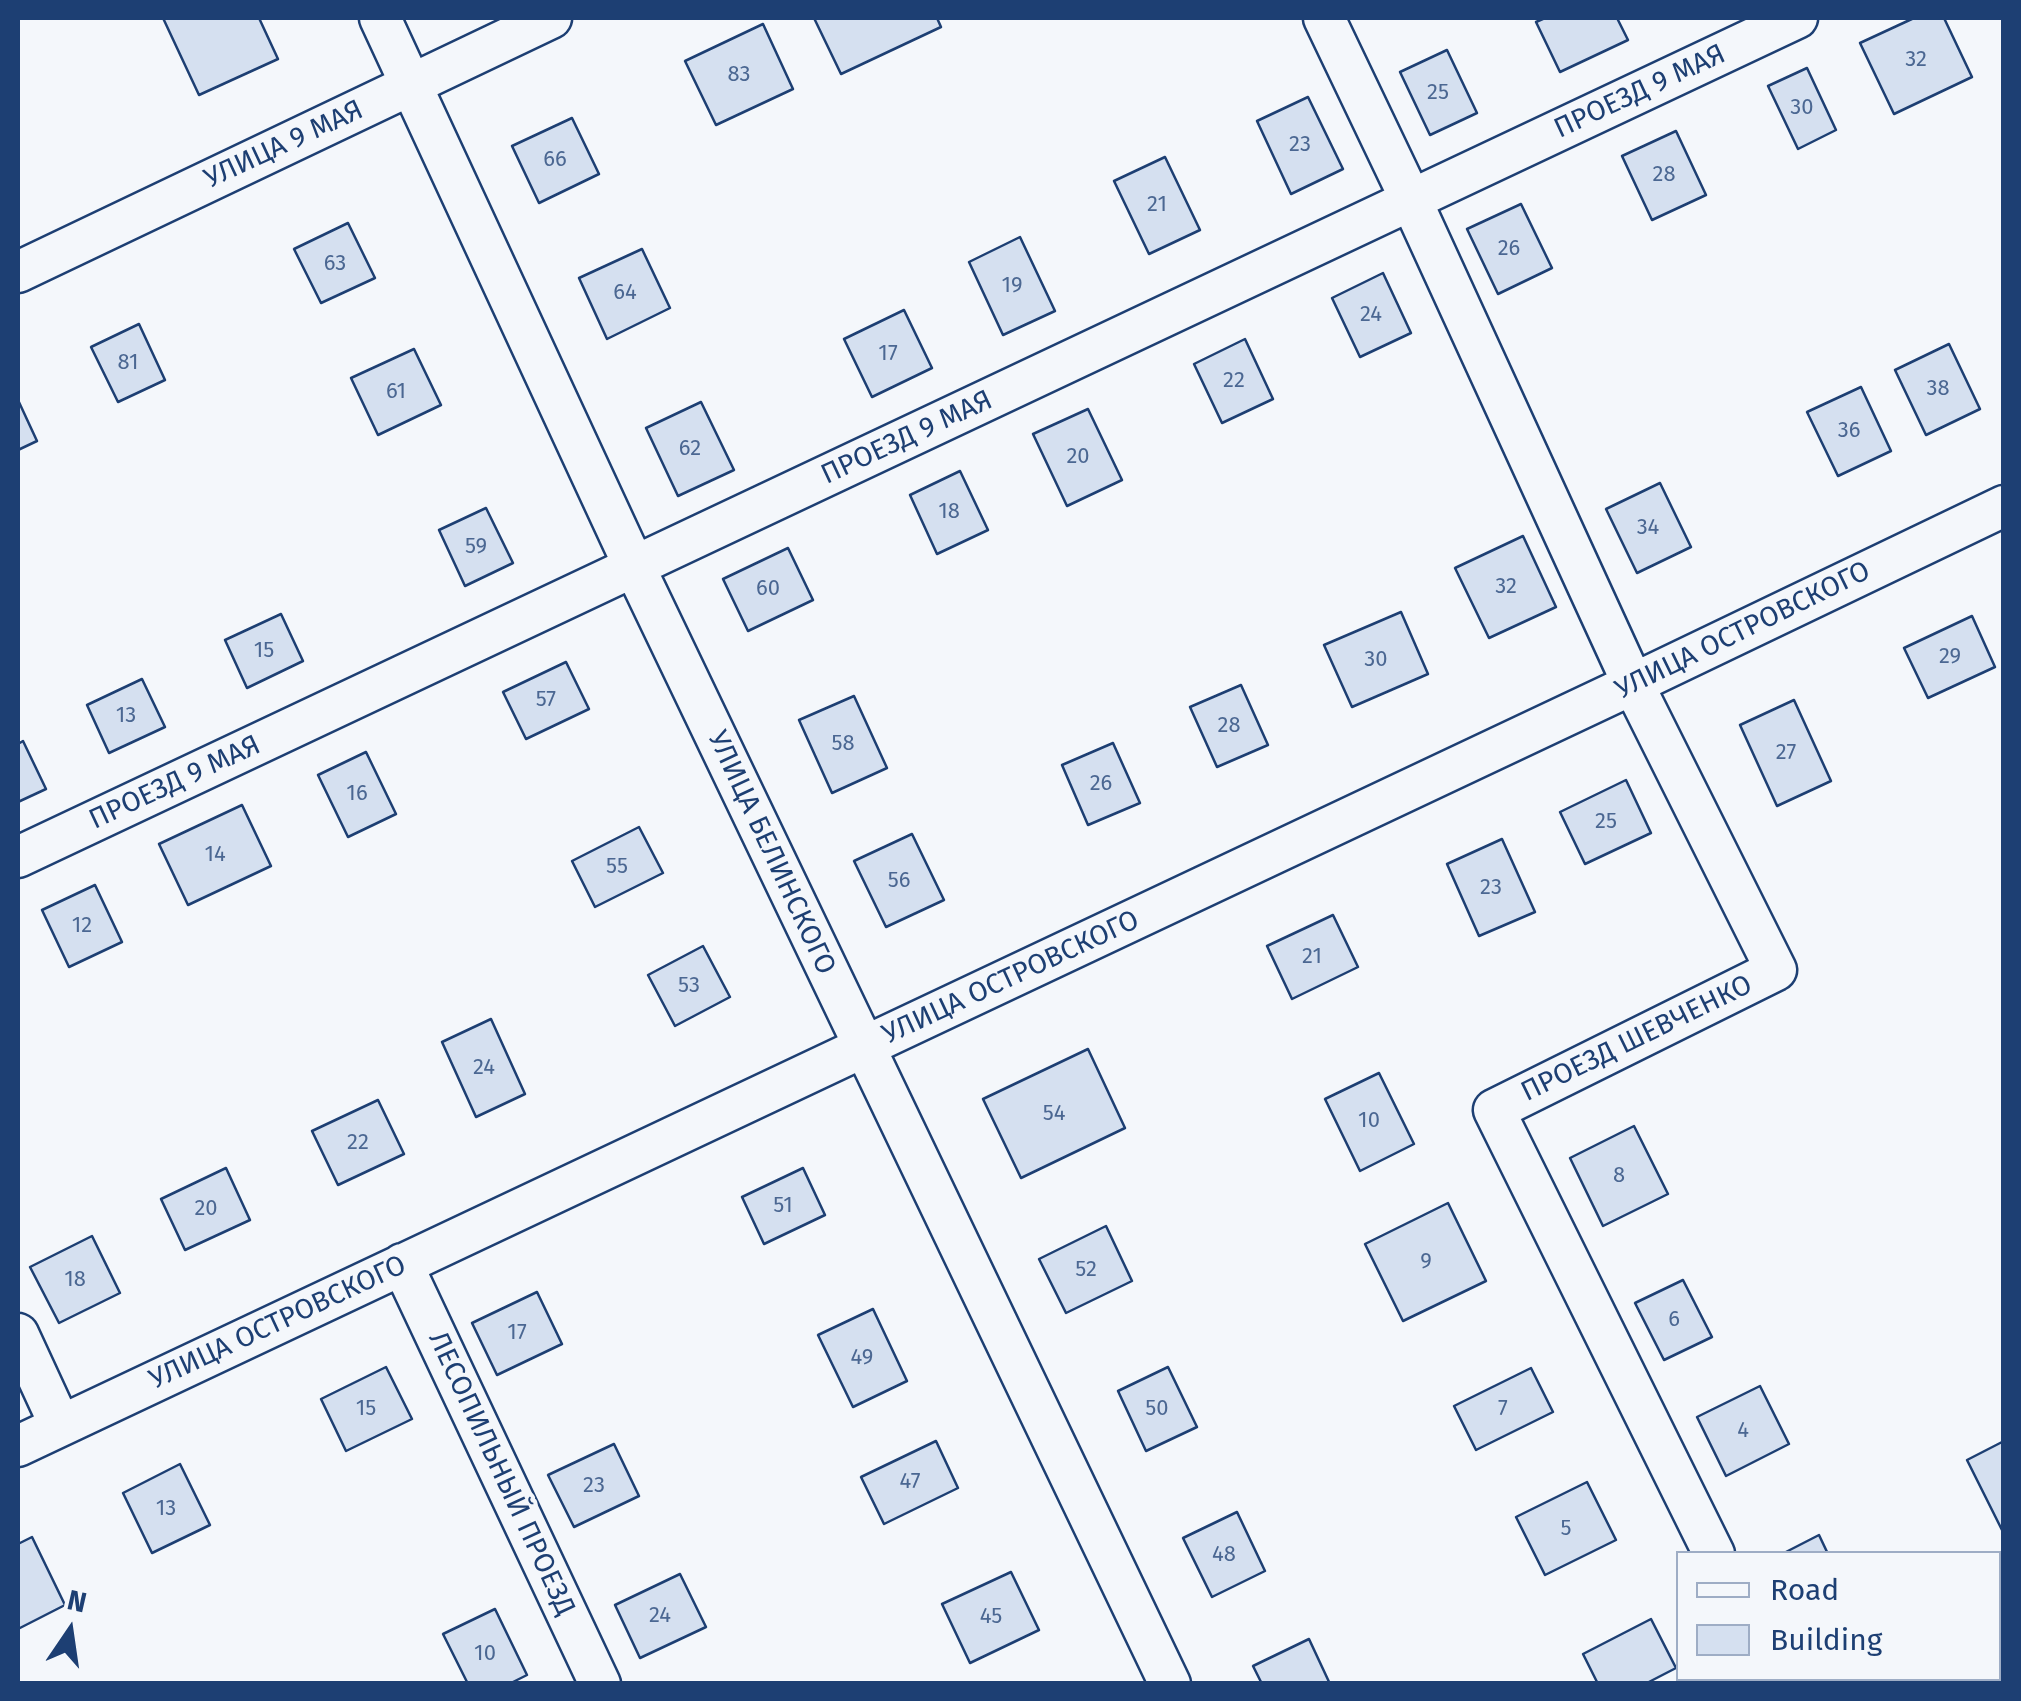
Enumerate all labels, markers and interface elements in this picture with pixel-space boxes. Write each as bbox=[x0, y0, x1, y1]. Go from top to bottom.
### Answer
street label: ПРОЕЗД 9 МАЯ bbox=[1549, 38, 1731, 146]
house number: 32 bbox=[1905, 47, 1927, 73]
house number: 83 bbox=[727, 62, 751, 88]
house number: 25 bbox=[1427, 80, 1449, 106]
street label: УЛИЦА 9 МАЯ bbox=[199, 94, 369, 196]
house number: 30 bbox=[1790, 95, 1814, 121]
house number: 23 bbox=[1289, 132, 1311, 158]
house number: 66 bbox=[543, 147, 567, 173]
house number: 28 bbox=[1652, 162, 1676, 188]
house number: 21 bbox=[1147, 192, 1167, 218]
house number: 26 bbox=[1498, 236, 1520, 262]
house number: 63 bbox=[324, 251, 346, 277]
house number: 19 bbox=[1001, 273, 1023, 299]
house number: 64 bbox=[613, 280, 637, 306]
house number: 24 bbox=[1360, 302, 1382, 328]
house number: 17 bbox=[878, 341, 898, 367]
house number: 81 bbox=[118, 350, 138, 376]
house number: 22 bbox=[1223, 368, 1245, 394]
house number: 38 bbox=[1926, 376, 1950, 402]
house number: 61 bbox=[386, 379, 406, 405]
street label: ПРОЕЗД 9 МАЯ bbox=[816, 384, 998, 492]
house number: 36 bbox=[1838, 418, 1860, 444]
house number: 62 bbox=[679, 436, 701, 462]
house number: 20 bbox=[1066, 444, 1090, 470]
house number: 18 bbox=[938, 499, 960, 525]
house number: 34 bbox=[1637, 515, 1659, 541]
house number: 59 bbox=[465, 534, 487, 560]
street label: УЛИЦА ОСТРОВСКОГО bbox=[1610, 555, 1876, 707]
house number: 32 bbox=[1495, 574, 1517, 600]
house number: 60 bbox=[756, 576, 780, 602]
house number: 15 bbox=[254, 638, 274, 664]
house number: 29 bbox=[1939, 644, 1961, 670]
house number: 30 bbox=[1364, 647, 1388, 673]
house number: 57 bbox=[536, 687, 556, 713]
house number: 13 bbox=[116, 703, 136, 729]
house number: 28 bbox=[1217, 713, 1241, 739]
street label: УЛИЦА БЕЛИНСКОГО bbox=[700, 726, 842, 980]
street label: ПРОЕЗД 9 МАЯ bbox=[84, 729, 266, 837]
house number: 58 bbox=[831, 731, 855, 757]
house number: 27 bbox=[1776, 740, 1796, 766]
house number: 26 bbox=[1090, 771, 1112, 797]
house number: 16 bbox=[346, 781, 368, 807]
house number: 25 bbox=[1595, 809, 1617, 835]
house number: 14 bbox=[204, 842, 226, 868]
house number: 55 bbox=[606, 854, 628, 880]
house number: 56 bbox=[888, 868, 910, 894]
house number: 23 bbox=[1480, 875, 1502, 901]
street label: УЛИЦА ОСТРОВСКОГО bbox=[877, 904, 1145, 1052]
house number: 12 bbox=[72, 913, 92, 939]
house number: 21 bbox=[1302, 944, 1322, 970]
street label: ПРОЕЗД ШЕВЧЕНКО bbox=[1516, 968, 1758, 1110]
house number: 53 bbox=[678, 973, 700, 999]
house number: 24 bbox=[473, 1055, 495, 1081]
house number: 54 bbox=[1043, 1101, 1065, 1127]
house number: 10 bbox=[1358, 1108, 1380, 1134]
house number: 22 bbox=[347, 1130, 369, 1156]
house number: 8 bbox=[1613, 1163, 1625, 1189]
house number: 51 bbox=[773, 1193, 793, 1219]
house number: 20 bbox=[194, 1196, 218, 1222]
street label: УЛИЦА ОСТРОВСКОГО bbox=[144, 1249, 412, 1397]
house number: 9 bbox=[1420, 1249, 1432, 1275]
house number: 52 bbox=[1075, 1257, 1097, 1283]
house number: 18 bbox=[64, 1267, 86, 1293]
house number: 6 bbox=[1668, 1307, 1680, 1333]
house number: 17 bbox=[507, 1320, 527, 1346]
street label: ЛЕСОПИЛЬНЫЙ ПРОЕЗД bbox=[420, 1327, 582, 1621]
house number: 49 bbox=[851, 1345, 873, 1371]
house number: 15 bbox=[356, 1396, 376, 1422]
house number: 50 bbox=[1145, 1396, 1169, 1422]
house number: 7 bbox=[1498, 1396, 1508, 1422]
house number: 4 bbox=[1737, 1418, 1749, 1444]
house number: 47 bbox=[900, 1469, 920, 1495]
house number: 23 bbox=[583, 1473, 605, 1499]
house number: 13 bbox=[156, 1496, 176, 1522]
house number: 5 bbox=[1560, 1516, 1572, 1542]
house number: 48 bbox=[1212, 1542, 1236, 1568]
legend bbox=[1676, 1551, 2001, 1681]
text: Road bbox=[1770, 1572, 1839, 1608]
north arrow bbox=[20, 1581, 120, 1681]
text: N bbox=[64, 1583, 90, 1619]
house number: 24 bbox=[649, 1603, 671, 1629]
house number: 45 bbox=[980, 1604, 1002, 1630]
text: Building bbox=[1770, 1622, 1882, 1658]
house number: 10 bbox=[474, 1641, 496, 1667]

